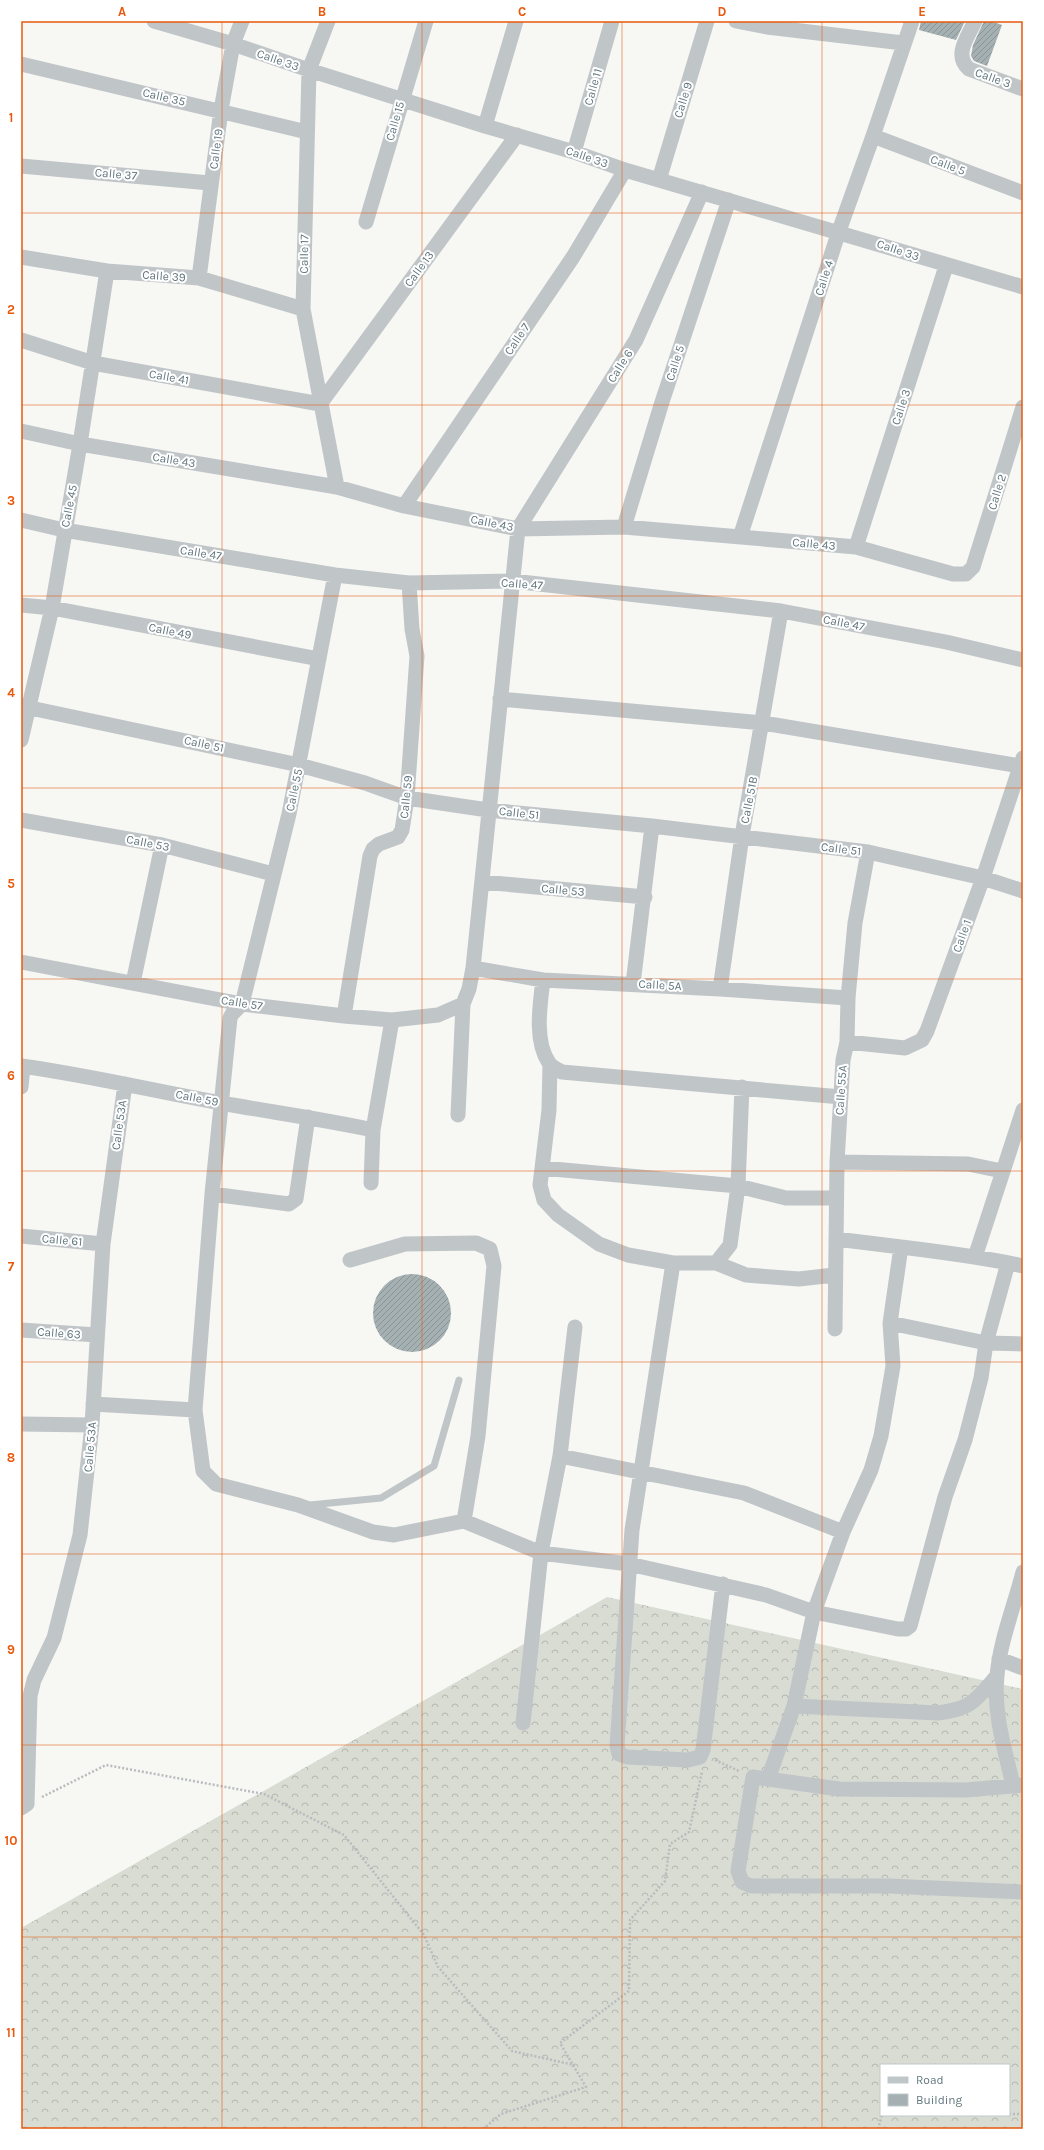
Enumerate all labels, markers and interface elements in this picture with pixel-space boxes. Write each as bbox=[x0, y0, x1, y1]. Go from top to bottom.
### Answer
text: A bbox=[118, 4, 126, 19]
text: B bbox=[318, 4, 326, 19]
text: C bbox=[518, 4, 526, 19]
text: D bbox=[718, 4, 727, 19]
text: E bbox=[918, 4, 926, 19]
street label: Calle 33 bbox=[255, 46, 301, 74]
street label: Calle 3 bbox=[973, 65, 1013, 91]
street label: Calle 11 bbox=[581, 67, 605, 107]
street label: Calle 9 bbox=[671, 80, 695, 120]
street label: Calle 35 bbox=[141, 85, 187, 109]
street label: Calle 15 bbox=[383, 99, 407, 142]
text: 1 bbox=[9, 110, 13, 125]
street label: Calle 19 bbox=[206, 128, 226, 170]
street label: Calle 33 bbox=[564, 143, 610, 171]
street label: Calle 5 bbox=[928, 152, 968, 178]
street label: Calle 37 bbox=[94, 165, 138, 183]
street label: Calle 17 bbox=[297, 234, 311, 274]
street label: Calle 33 bbox=[875, 237, 921, 263]
street label: Calle 13 bbox=[401, 248, 437, 290]
street label: Calle 4 bbox=[812, 258, 836, 297]
street label: Calle 39 bbox=[142, 267, 186, 285]
text: 2 bbox=[7, 302, 15, 317]
street label: Calle 7 bbox=[501, 320, 533, 358]
street label: Calle 5 bbox=[663, 343, 687, 383]
street label: Calle 6 bbox=[604, 347, 636, 385]
street label: Calle 41 bbox=[148, 367, 190, 387]
street label: Calle 3 bbox=[889, 387, 913, 427]
street label: Calle 43 bbox=[151, 450, 197, 470]
street label: Calle 2 bbox=[985, 472, 1009, 512]
street label: Calle 45 bbox=[58, 483, 80, 529]
text: 3 bbox=[7, 493, 15, 508]
street label: Calle 43 bbox=[469, 512, 515, 534]
street label: Calle 43 bbox=[792, 535, 836, 553]
street label: Calle 47 bbox=[179, 543, 223, 563]
street label: Calle 47 bbox=[501, 576, 544, 592]
street label: Calle 47 bbox=[822, 612, 866, 634]
street label: Calle 49 bbox=[147, 620, 193, 642]
text: 4 bbox=[7, 685, 15, 700]
street label: Calle 51 bbox=[183, 733, 225, 755]
street label: Calle 55 bbox=[283, 767, 305, 813]
street label: Calle 59 bbox=[397, 775, 415, 819]
street label: Calle 51B bbox=[738, 775, 760, 825]
street label: Calle 51 bbox=[498, 804, 540, 822]
street label: Calle 53 bbox=[125, 832, 171, 854]
street label: Calle 51 bbox=[820, 840, 862, 858]
text: 5 bbox=[7, 876, 15, 891]
street label: Calle 53 bbox=[541, 881, 585, 899]
street label: Calle 1 bbox=[950, 918, 974, 954]
street label: Calle 5A bbox=[638, 977, 682, 993]
street label: Calle 57 bbox=[220, 993, 264, 1013]
street label: Calle 55A bbox=[832, 1064, 850, 1115]
text: 6 bbox=[7, 1068, 15, 1083]
street label: Calle 59 bbox=[174, 1087, 220, 1109]
street label: Calle 53A bbox=[109, 1099, 129, 1151]
street label: Calle 61 bbox=[41, 1231, 83, 1249]
text: 7 bbox=[8, 1259, 15, 1274]
street label: Calle 63 bbox=[37, 1324, 81, 1342]
street label: Calle 53A bbox=[81, 1421, 99, 1473]
text: 8 bbox=[7, 1450, 15, 1465]
text: 9 bbox=[7, 1642, 15, 1657]
text: 10 bbox=[5, 1833, 17, 1848]
text: 11 bbox=[6, 2025, 16, 2040]
legend bbox=[880, 2064, 1010, 2116]
text: Road bbox=[916, 2073, 944, 2087]
text: Building bbox=[916, 2093, 963, 2107]

